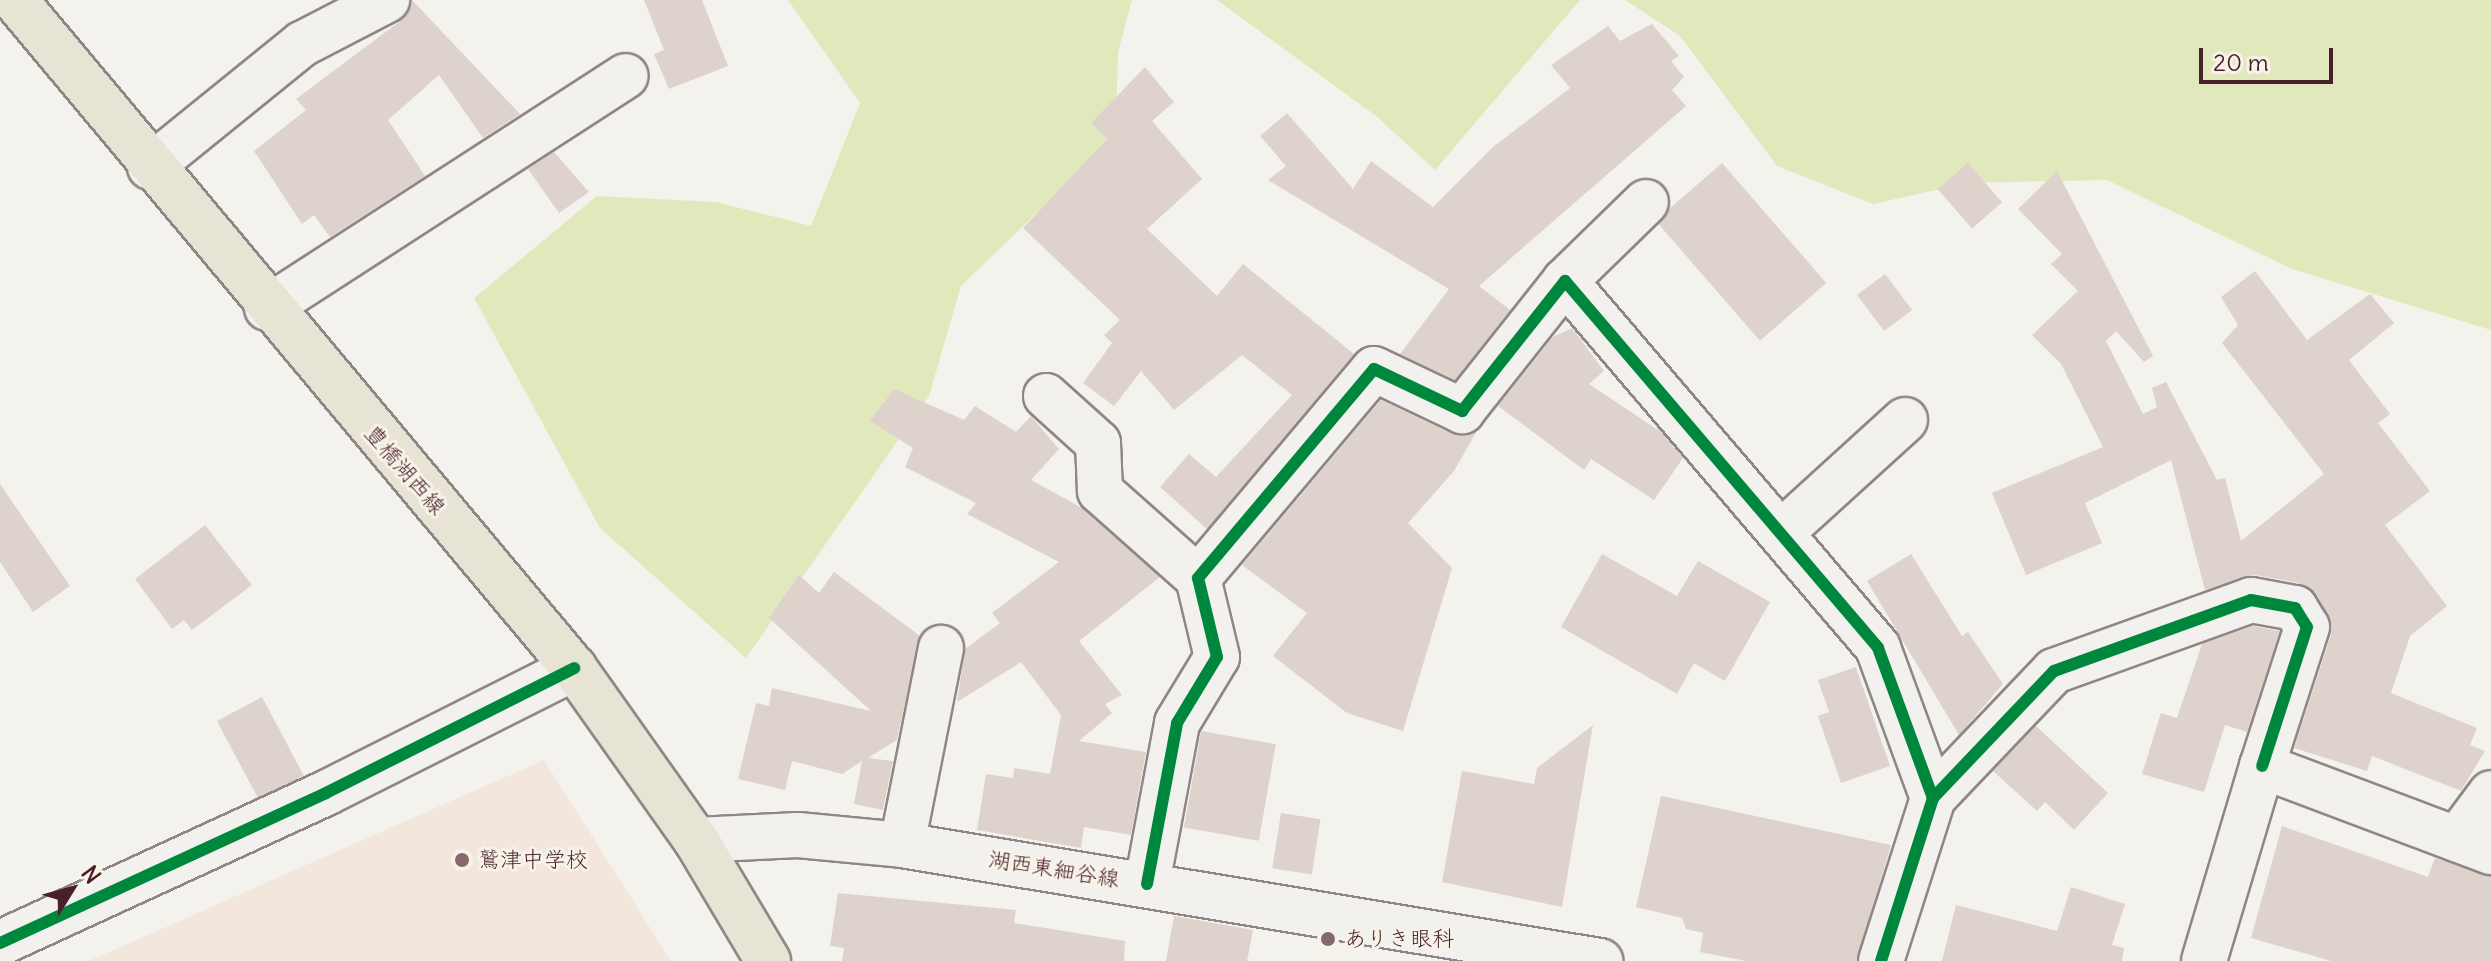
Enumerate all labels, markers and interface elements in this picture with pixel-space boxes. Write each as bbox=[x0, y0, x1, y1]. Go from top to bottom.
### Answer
scale bar bbox=[2203, 32, 2337, 82]
text: 20 m bbox=[2213, 47, 2269, 77]
street label: 豊橋湖西線 bbox=[359, 420, 451, 520]
street label: 湖西東細谷線 bbox=[987, 846, 1121, 892]
place label: 鷲津中学校 bbox=[478, 847, 588, 873]
north arrow bbox=[32, 849, 112, 929]
marker: 鷲津中学校 bbox=[453, 851, 471, 869]
text: N bbox=[75, 860, 107, 889]
place label: ありき眼科 bbox=[1344, 926, 1454, 952]
marker: ありき眼科 bbox=[1319, 930, 1337, 948]

